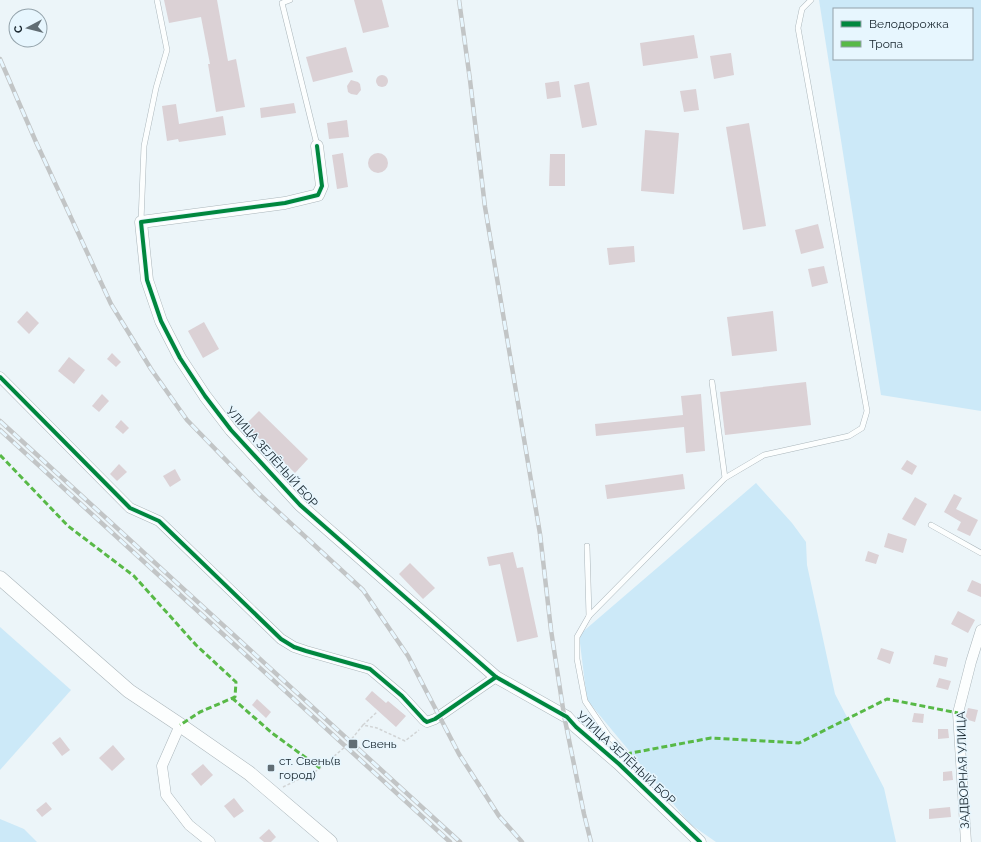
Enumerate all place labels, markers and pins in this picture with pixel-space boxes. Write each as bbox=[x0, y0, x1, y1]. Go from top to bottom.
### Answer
place label: Свень bbox=[362, 737, 397, 751]
marker: Свень bbox=[347, 738, 359, 750]
place label: ст. Свень(в город) bbox=[279, 754, 340, 782]
marker: ст. Свень(в город) bbox=[266, 763, 276, 773]

